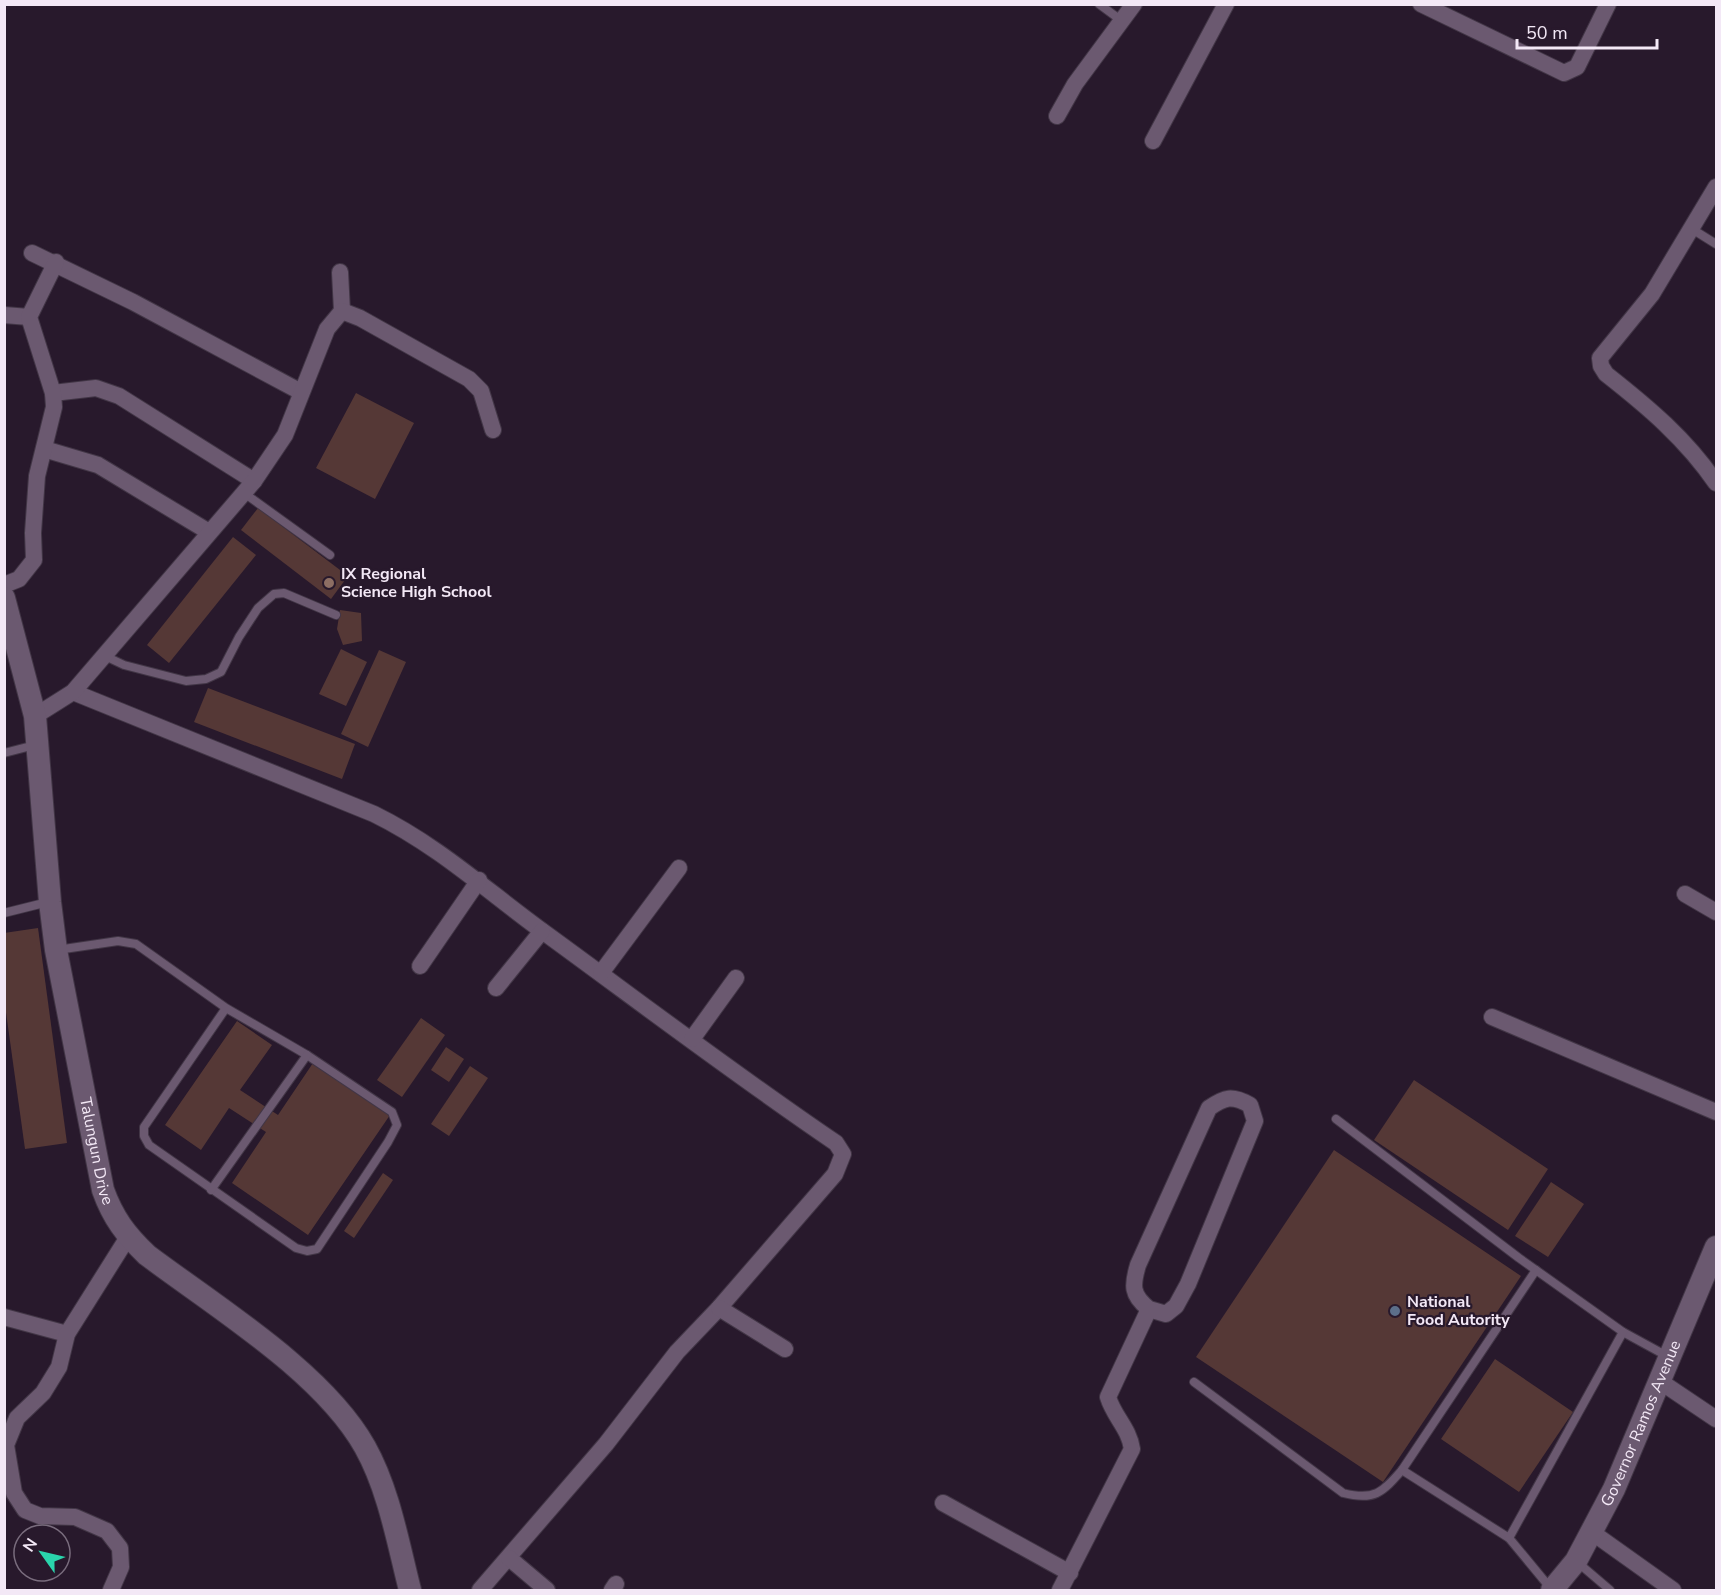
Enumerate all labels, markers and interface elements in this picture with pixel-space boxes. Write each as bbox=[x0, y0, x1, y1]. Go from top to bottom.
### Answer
scale bar bbox=[1517, 12, 1656, 50]
text: 50 m bbox=[1526, 21, 1568, 45]
place label: IX Regional Science High School bbox=[341, 563, 491, 603]
marker: IX Regional Science High School bbox=[322, 576, 336, 590]
street label: Talungun Drive bbox=[74, 1095, 119, 1208]
place label: National Food Autority bbox=[1407, 1291, 1510, 1331]
marker: National Food Autority bbox=[1388, 1304, 1402, 1318]
street label: Governor Ramos Avenue bbox=[1596, 1337, 1686, 1510]
north arrow bbox=[12, 1523, 72, 1583]
text: N bbox=[18, 1534, 43, 1556]

